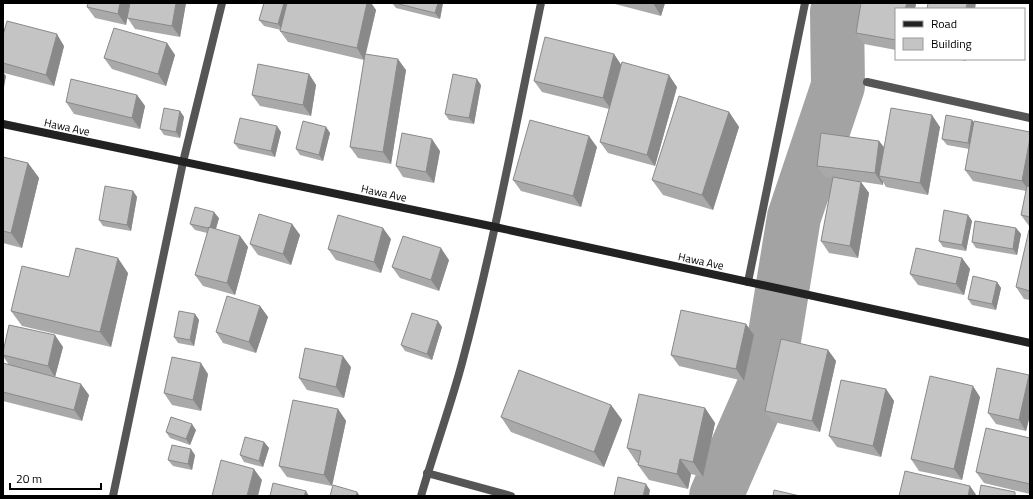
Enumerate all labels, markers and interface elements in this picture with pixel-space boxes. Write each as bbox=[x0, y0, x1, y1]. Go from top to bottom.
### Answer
legend bbox=[895, 8, 1025, 60]
text: Road bbox=[931, 14, 957, 33]
text: Building bbox=[931, 34, 972, 53]
street label: Hawa Ave bbox=[43, 114, 92, 140]
street label: Hawa Ave bbox=[360, 180, 409, 206]
street label: Hawa Ave bbox=[677, 248, 726, 274]
scale bar bbox=[10, 465, 101, 491]
text: 20 m bbox=[16, 469, 42, 488]

